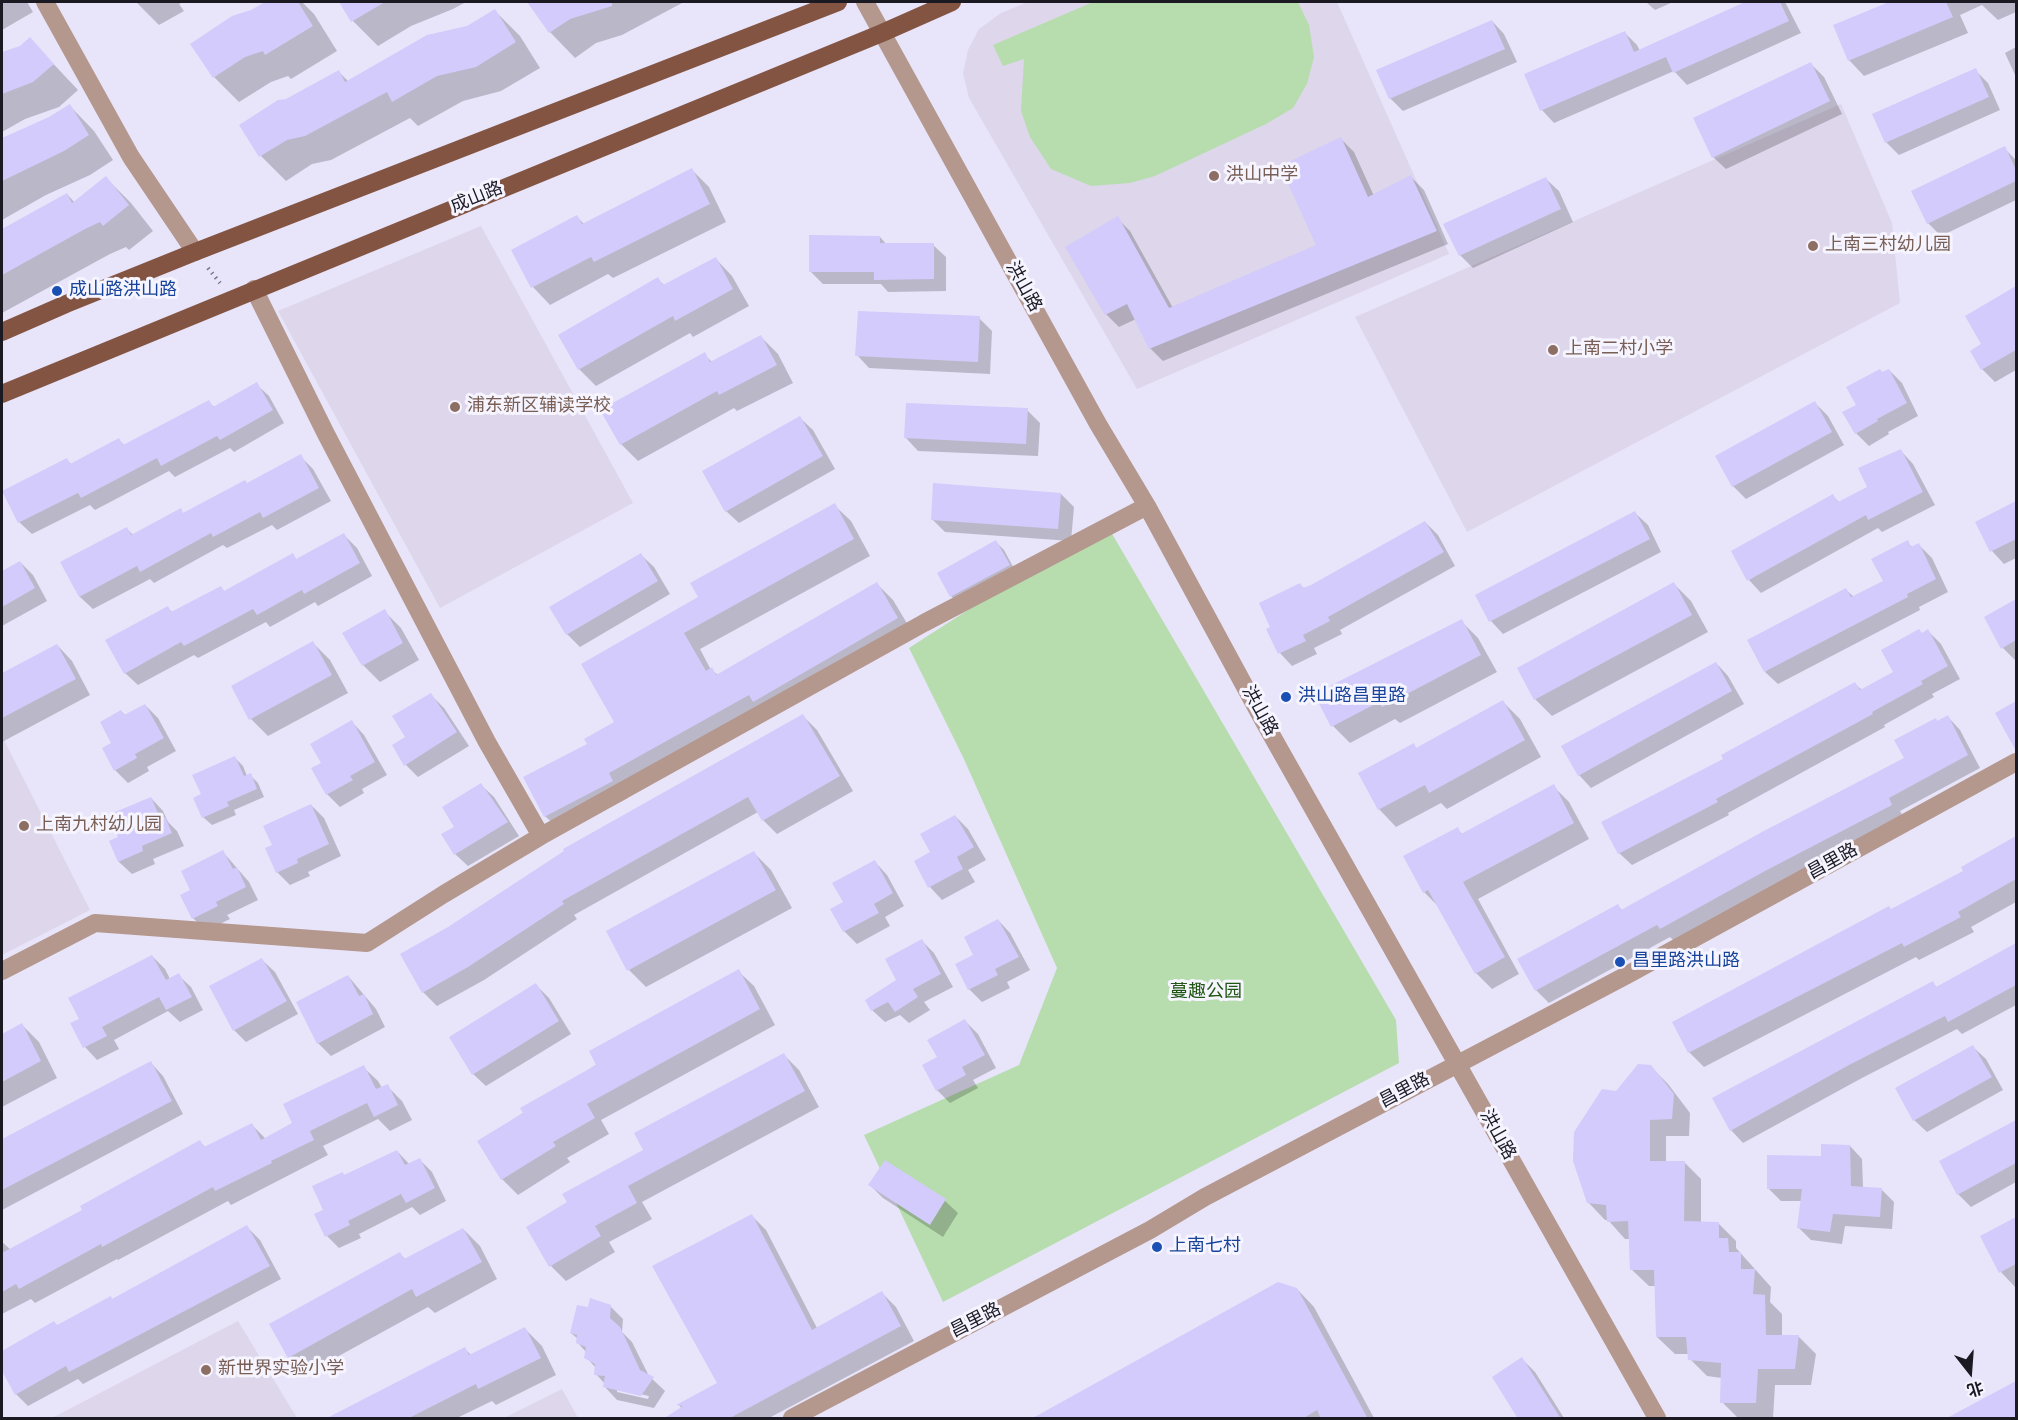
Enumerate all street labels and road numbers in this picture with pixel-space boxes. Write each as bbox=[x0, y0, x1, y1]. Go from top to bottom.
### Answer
street label: 成山路 bbox=[448, 178, 506, 218]
street label: 洪山路 bbox=[1000, 258, 1046, 316]
street label: 洪山路 bbox=[1236, 682, 1282, 740]
street label: 昌里路 bbox=[1804, 839, 1862, 885]
street label: 昌里路 bbox=[1376, 1069, 1434, 1113]
street label: 洪山路 bbox=[1474, 1106, 1520, 1164]
street label: 昌里路 bbox=[947, 1299, 1005, 1343]

